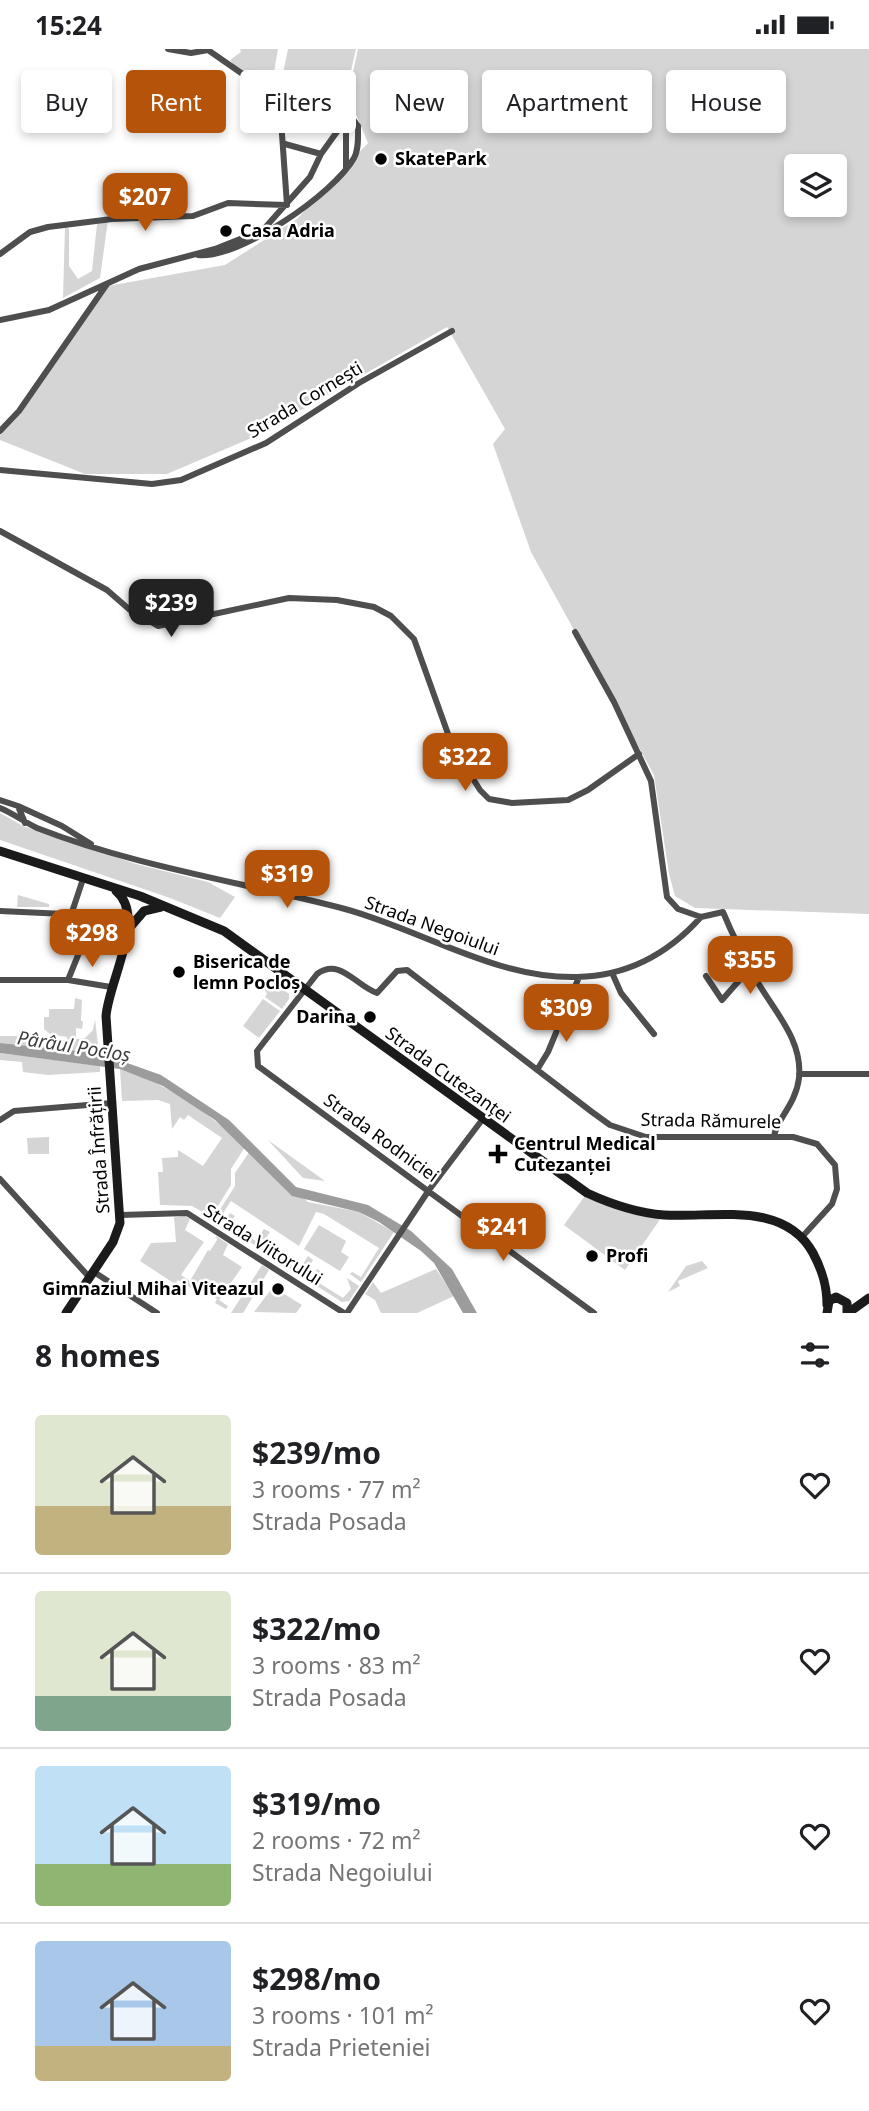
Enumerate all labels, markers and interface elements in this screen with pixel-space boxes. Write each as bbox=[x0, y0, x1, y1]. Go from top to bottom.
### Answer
text: 15:24 bbox=[35, 7, 102, 43]
chip: Buy bbox=[21, 70, 112, 133]
chip: Rent bbox=[126, 70, 226, 133]
chip: Filters bbox=[240, 70, 356, 133]
chip: New bbox=[370, 70, 468, 133]
chip: Apartment bbox=[482, 70, 652, 133]
chip: House bbox=[666, 70, 786, 133]
place label: SkatePark bbox=[395, 146, 487, 170]
marker: SkatePark bbox=[373, 151, 389, 167]
map controls bbox=[784, 154, 847, 217]
button: layers bbox=[784, 154, 847, 217]
pin: $207 bbox=[104, 173, 186, 233]
text: $207 bbox=[119, 180, 171, 212]
place label: Casa Adria bbox=[240, 218, 335, 242]
marker: Casa Adria bbox=[218, 223, 234, 239]
street label: Strada Cornești bbox=[243, 355, 366, 443]
pin: $239 bbox=[130, 579, 212, 639]
text: $239 bbox=[145, 586, 197, 618]
pin: $322 bbox=[424, 733, 506, 793]
text: $322 bbox=[439, 740, 491, 772]
pin: $319 bbox=[246, 851, 328, 910]
text: $319 bbox=[261, 857, 313, 889]
street label: Strada Negoiului bbox=[362, 890, 503, 961]
pin: $298 bbox=[51, 909, 133, 969]
text: $298 bbox=[66, 916, 118, 948]
pin: $355 bbox=[709, 937, 791, 996]
text: $355 bbox=[724, 943, 776, 975]
place label: Biserica de lemn Pocloș bbox=[193, 949, 300, 994]
marker: Biserica de lemn Pocloș bbox=[171, 964, 187, 980]
pin: $309 bbox=[525, 985, 607, 1044]
text: $309 bbox=[540, 991, 592, 1023]
place label: Darina bbox=[296, 1004, 356, 1028]
marker: Darina bbox=[362, 1009, 378, 1025]
street label: Strada Cutezanței bbox=[381, 1021, 516, 1128]
water label: Pârâul Pocloș bbox=[16, 1024, 132, 1068]
street label: Strada Înfrățirii bbox=[82, 1085, 114, 1215]
street label: Strada Rodniciei bbox=[319, 1087, 444, 1187]
street label: Strada Rămurele bbox=[640, 1107, 782, 1133]
place label: Centrul Medical Cutezanței bbox=[514, 1131, 656, 1176]
marker: Centrul Medical Cutezanței bbox=[488, 1144, 508, 1164]
street label: Strada Viitorului bbox=[200, 1198, 327, 1290]
pin: $241 bbox=[462, 1203, 544, 1263]
text: $241 bbox=[477, 1210, 529, 1242]
place label: Profi bbox=[606, 1243, 648, 1267]
marker: Profi bbox=[584, 1248, 600, 1264]
place label: Gimnaziul Mihai Viteazul bbox=[42, 1276, 264, 1300]
marker: Gimnaziul Mihai Viteazul bbox=[270, 1281, 286, 1297]
text: 8 homes bbox=[35, 1335, 160, 1376]
icon: filters bbox=[796, 1336, 834, 1374]
text: $239/mo bbox=[252, 1432, 381, 1473]
icon: home bbox=[91, 1443, 175, 1527]
icon: heart bbox=[796, 1466, 834, 1504]
text: 3 rooms · 77 m² bbox=[252, 1473, 421, 1505]
text: Strada Posada bbox=[252, 1505, 407, 1537]
text: $322/mo bbox=[252, 1608, 381, 1649]
icon: home bbox=[91, 1619, 175, 1703]
icon: heart bbox=[796, 1642, 834, 1680]
text: 3 rooms · 83 m² bbox=[252, 1649, 421, 1681]
text: Strada Posada bbox=[252, 1681, 407, 1713]
text: $319/mo bbox=[252, 1783, 381, 1824]
icon: home bbox=[91, 1794, 175, 1878]
icon: heart bbox=[796, 1817, 834, 1855]
text: 2 rooms · 72 m² bbox=[252, 1824, 421, 1856]
text: Strada Negoiului bbox=[252, 1856, 433, 1888]
text: $298/mo bbox=[252, 1958, 381, 1999]
icon: home bbox=[91, 1969, 175, 2053]
icon: heart bbox=[796, 1992, 834, 2030]
text: 3 rooms · 101 m² bbox=[252, 1999, 434, 2031]
text: Strada Prieteniei bbox=[252, 2031, 431, 2063]

